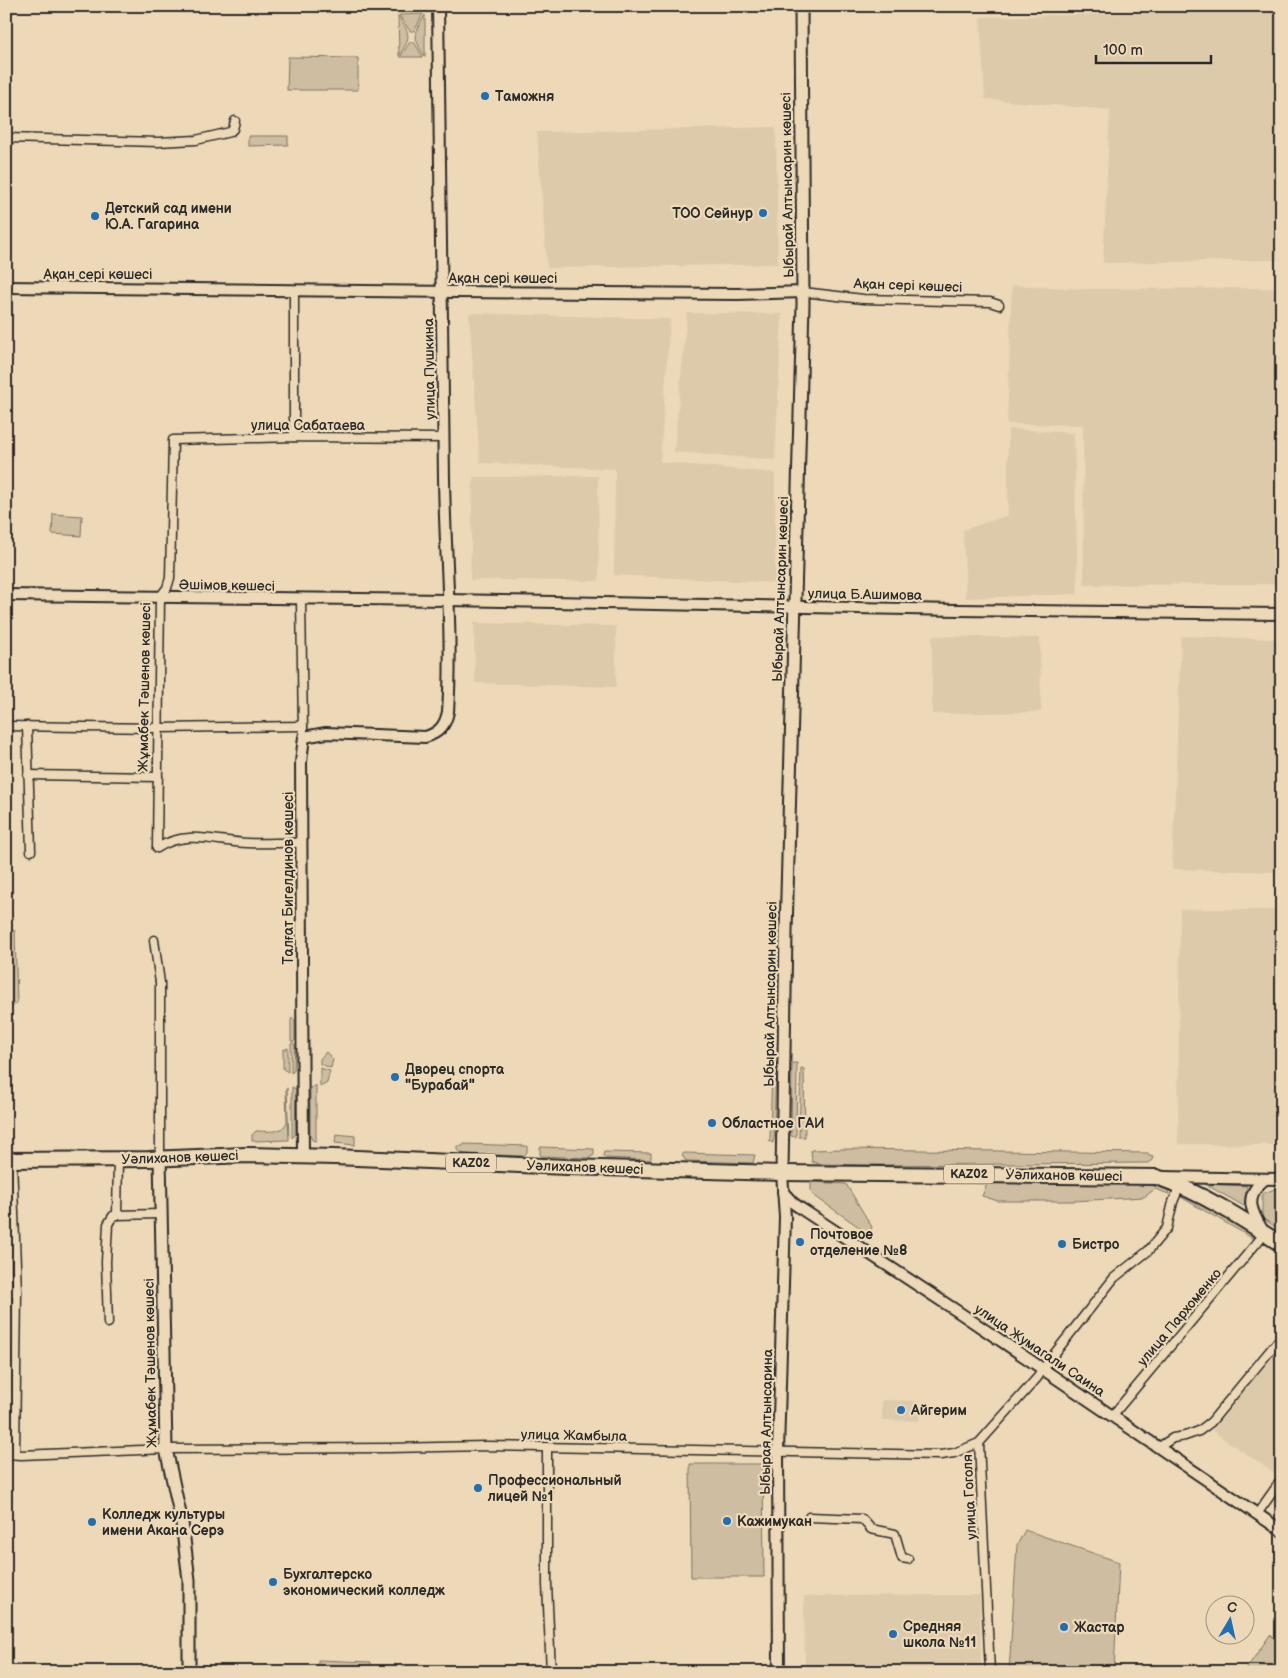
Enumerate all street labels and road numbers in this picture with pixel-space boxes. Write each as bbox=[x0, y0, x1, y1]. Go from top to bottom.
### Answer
street label: Ыбырай Алтынсарин көшесі bbox=[777, 92, 798, 278]
street label: Ақан сері көшесі bbox=[43, 266, 152, 283]
street label: Ақан сері көшесі bbox=[448, 270, 557, 287]
street label: Ақан сері көшесі bbox=[852, 275, 963, 296]
street label: улица Пушкина bbox=[420, 317, 439, 420]
street label: улица Сабатаева bbox=[251, 417, 366, 434]
street label: Ыбырай Алтынсарин көшесі bbox=[769, 496, 792, 682]
street label: Әшімов көшесі bbox=[179, 576, 275, 595]
street label: улица Б.Ашимова bbox=[808, 585, 923, 604]
street label: Жұмабек Тәшенов көшесі bbox=[135, 602, 154, 772]
street label: Талғат Бигелдинов көшесі bbox=[280, 791, 297, 965]
street label: Ыбырай Алтынсарин көшесі bbox=[760, 901, 781, 1087]
street label: Уәлиханов көшесі bbox=[121, 1147, 239, 1168]
road number: KАZ02 bbox=[446, 1154, 496, 1172]
street label: Уәлиханов көшесі bbox=[526, 1157, 644, 1178]
road number: KАZ02 bbox=[944, 1164, 994, 1184]
street label: Уәлиханов көшесі bbox=[1005, 1166, 1123, 1185]
street label: улица Пархоменко bbox=[1134, 1265, 1225, 1370]
street label: Жұмабек Тәшенов көшесі bbox=[141, 1278, 160, 1448]
street label: улица Жумагали Саина bbox=[971, 1300, 1109, 1401]
street label: Ыбырая Алтынсарина bbox=[757, 1348, 776, 1495]
street label: улица Жамбыла bbox=[521, 1426, 628, 1445]
street label: улица Гоголя bbox=[959, 1454, 980, 1540]

